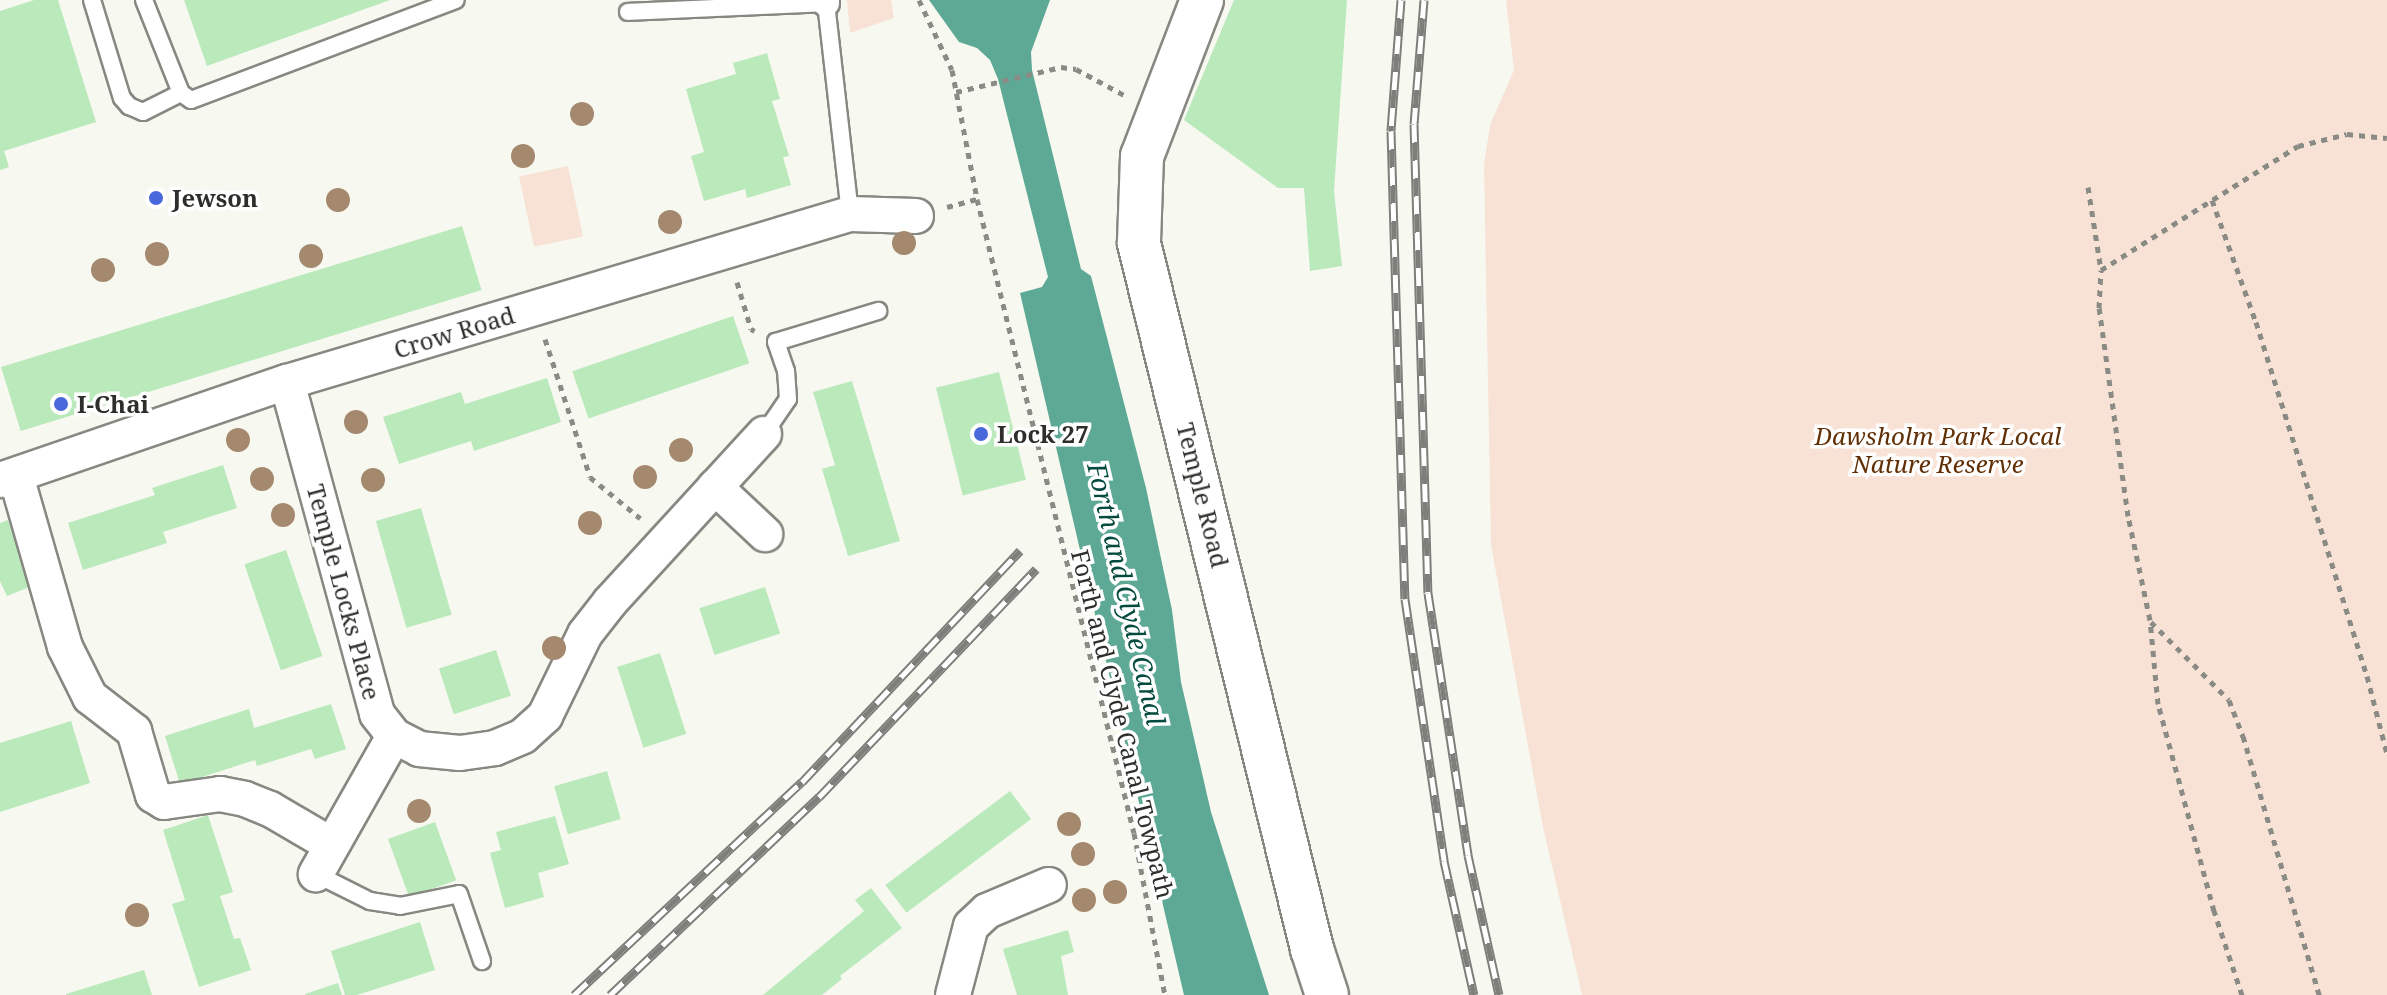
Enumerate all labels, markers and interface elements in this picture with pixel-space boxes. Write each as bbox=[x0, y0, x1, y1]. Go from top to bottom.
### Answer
place label: Jewson bbox=[172, 184, 258, 212]
marker: Jewson bbox=[147, 189, 165, 207]
street label: Crow Road bbox=[390, 300, 518, 364]
place label: I-Chai bbox=[77, 390, 149, 418]
marker: I-Chai bbox=[52, 395, 70, 413]
place label: Lock 27 bbox=[997, 420, 1089, 448]
street label: Temple Road bbox=[1171, 420, 1235, 570]
park label: Dawsholm Park Local Nature Reserve bbox=[1815, 422, 2061, 478]
marker: Lock 27 bbox=[972, 425, 990, 443]
water label: Forth and Clyde Canal bbox=[1081, 460, 1171, 728]
street label: Temple Locks Place bbox=[301, 481, 387, 703]
street label: Forth and Clyde Canal Towpath bbox=[1066, 546, 1180, 902]

